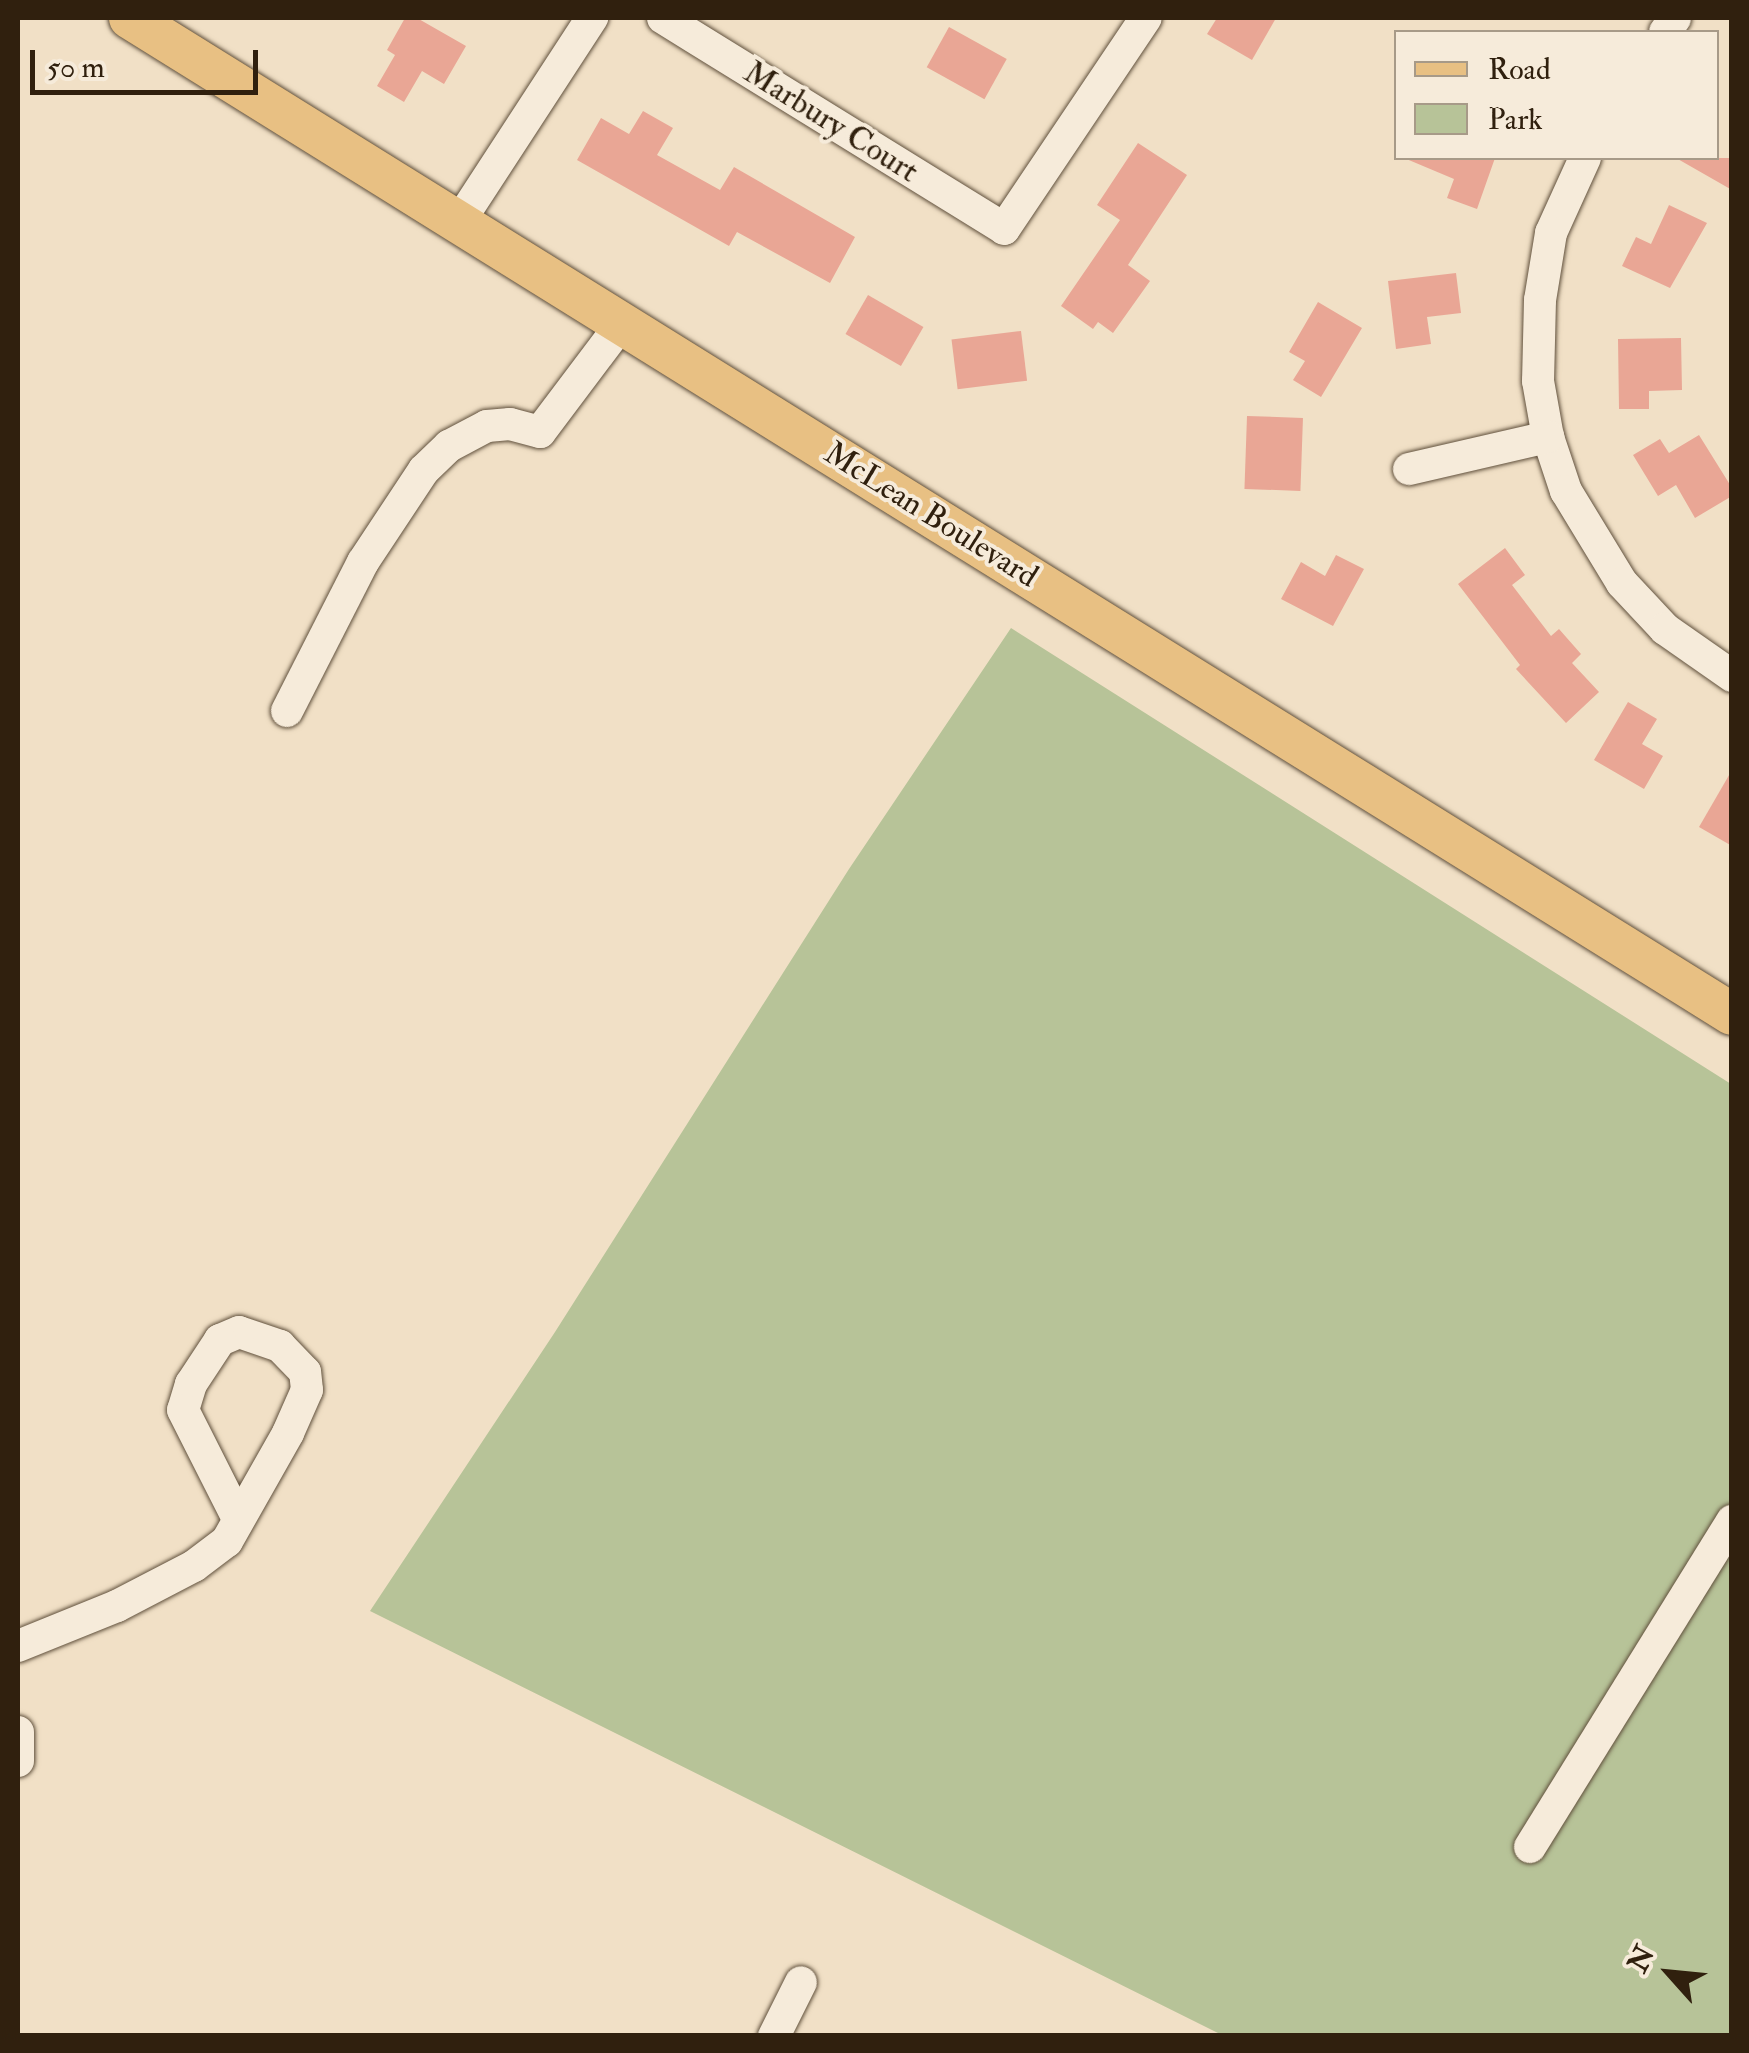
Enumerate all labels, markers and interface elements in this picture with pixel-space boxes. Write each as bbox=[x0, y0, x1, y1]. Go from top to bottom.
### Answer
scale bar bbox=[35, 30, 262, 92]
legend bbox=[1394, 30, 1719, 160]
text: 50 m bbox=[47, 49, 105, 86]
text: Road bbox=[1488, 51, 1551, 88]
street label: Marbury Court bbox=[737, 53, 925, 191]
text: Park bbox=[1488, 101, 1543, 138]
street label: McLean Boulevard bbox=[817, 434, 1045, 596]
north arrow bbox=[1619, 1923, 1719, 2023]
text: N bbox=[1621, 1940, 1663, 1978]

